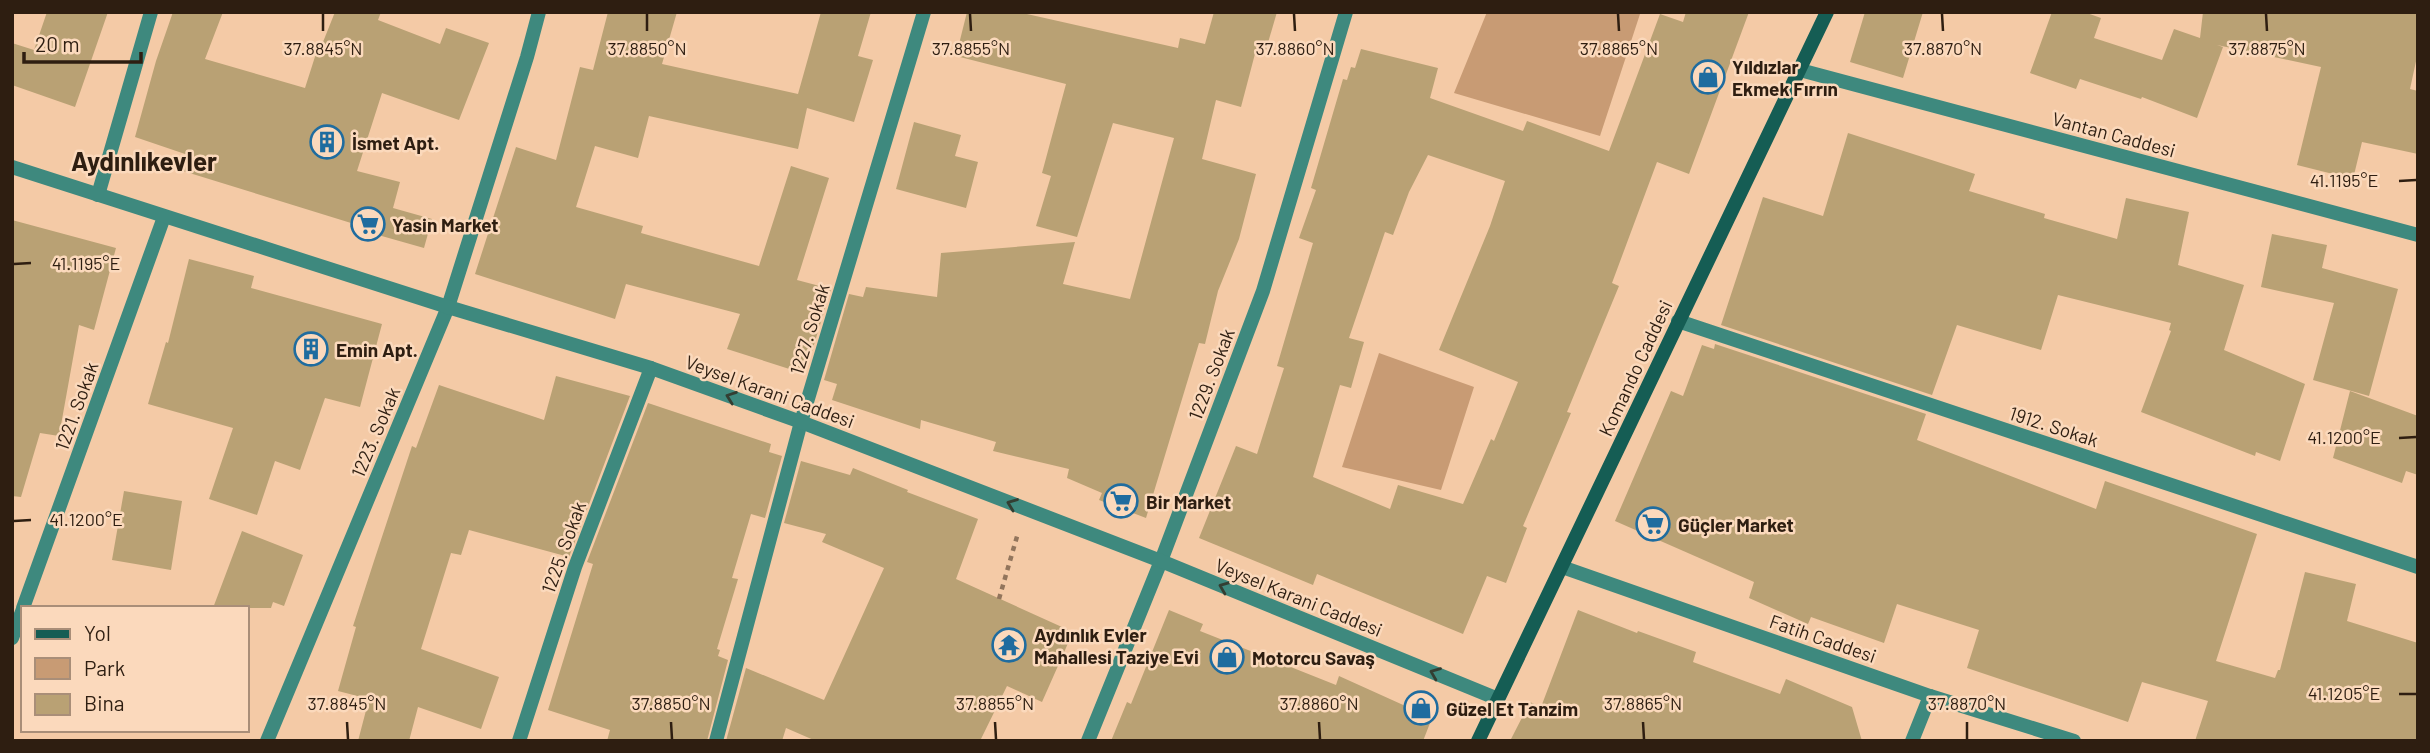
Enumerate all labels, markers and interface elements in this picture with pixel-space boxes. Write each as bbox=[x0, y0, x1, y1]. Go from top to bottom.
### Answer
scale bar bbox=[24, 21, 142, 65]
text: 20 m bbox=[35, 31, 80, 56]
text: 37.8845°N bbox=[284, 37, 362, 59]
text: 37.8850°N bbox=[607, 37, 687, 59]
text: 37.8855°N bbox=[932, 37, 1010, 59]
text: 37.8860°N bbox=[1255, 37, 1335, 59]
text: 37.8865°N bbox=[1580, 37, 1658, 59]
text: 37.8870°N bbox=[1904, 37, 1982, 59]
text: 37.8875°N bbox=[2228, 37, 2306, 59]
place label: Yıldızlar Ekmek Fırrın bbox=[1732, 55, 1838, 100]
shop icon: Yıldızlar Ekmek Fırrın bbox=[1689, 58, 1727, 96]
street label: Vantan Caddesi bbox=[2050, 106, 2178, 162]
building icon: İsmet Apt. bbox=[308, 123, 346, 161]
place label: İsmet Apt. bbox=[352, 131, 439, 154]
district label: Aydınlıkevler bbox=[71, 145, 217, 176]
text: 41.1195°E bbox=[2310, 169, 2378, 191]
supermarket icon: Yasin Market bbox=[349, 205, 387, 243]
place label: Yasin Market bbox=[392, 213, 499, 236]
text: 41.1195°E bbox=[52, 252, 120, 274]
street label: 1227. Sokak bbox=[784, 281, 834, 377]
street label: Komando Caddesi bbox=[1593, 296, 1677, 440]
street label: 1229. Sokak bbox=[1183, 325, 1239, 423]
building icon: Emin Apt. bbox=[292, 330, 330, 368]
place label: Emin Apt. bbox=[336, 338, 418, 361]
street label: Veysel Karani Caddesi bbox=[682, 350, 858, 432]
street label: 1221. Sokak bbox=[49, 359, 103, 453]
street label: 1223. Sokak bbox=[346, 383, 404, 481]
one-way arrow bbox=[725, 391, 737, 405]
street label: 1912. Sokak bbox=[2007, 401, 2101, 451]
text: 41.1200°E bbox=[2307, 426, 2381, 448]
supermarket icon: Bir Market bbox=[1102, 482, 1140, 520]
place label: Bir Market bbox=[1146, 490, 1231, 513]
street label: 1225. Sokak bbox=[536, 498, 590, 596]
one-way arrow bbox=[1007, 498, 1019, 512]
supermarket icon: Güçler Market bbox=[1634, 505, 1672, 543]
text: 41.1200°E bbox=[49, 508, 123, 530]
place label: Güçler Market bbox=[1678, 513, 1794, 536]
street label: Veysel Karani Caddesi bbox=[1212, 553, 1386, 641]
one-way arrow bbox=[1219, 581, 1231, 595]
legend bbox=[21, 606, 248, 732]
street label: Fatih Caddesi bbox=[1767, 609, 1879, 667]
text: Yol bbox=[84, 620, 111, 645]
place label: Aydınlık Evler Mahallesi Taziye Evi bbox=[1034, 623, 1199, 668]
temple icon: Aydınlık Evler Mahallesi Taziye Evi bbox=[990, 626, 1028, 664]
shop icon: Motorcu Savaş bbox=[1208, 638, 1246, 676]
place label: Motorcu Savaş bbox=[1252, 646, 1375, 669]
text: Park bbox=[84, 655, 125, 680]
one-way arrow bbox=[1429, 667, 1442, 681]
text: 41.1205°E bbox=[2308, 682, 2380, 704]
shop icon: Güzel Et Tanzim bbox=[1402, 689, 1440, 727]
text: Bina bbox=[84, 690, 125, 715]
text: 37.8845°N bbox=[308, 692, 386, 714]
text: 37.8850°N bbox=[631, 692, 711, 714]
text: 37.8855°N bbox=[956, 692, 1034, 714]
text: 37.8860°N bbox=[1279, 692, 1359, 714]
text: 37.8865°N bbox=[1604, 692, 1682, 714]
text: 37.8870°N bbox=[1928, 692, 2006, 714]
place label: Güzel Et Tanzim bbox=[1446, 697, 1578, 720]

